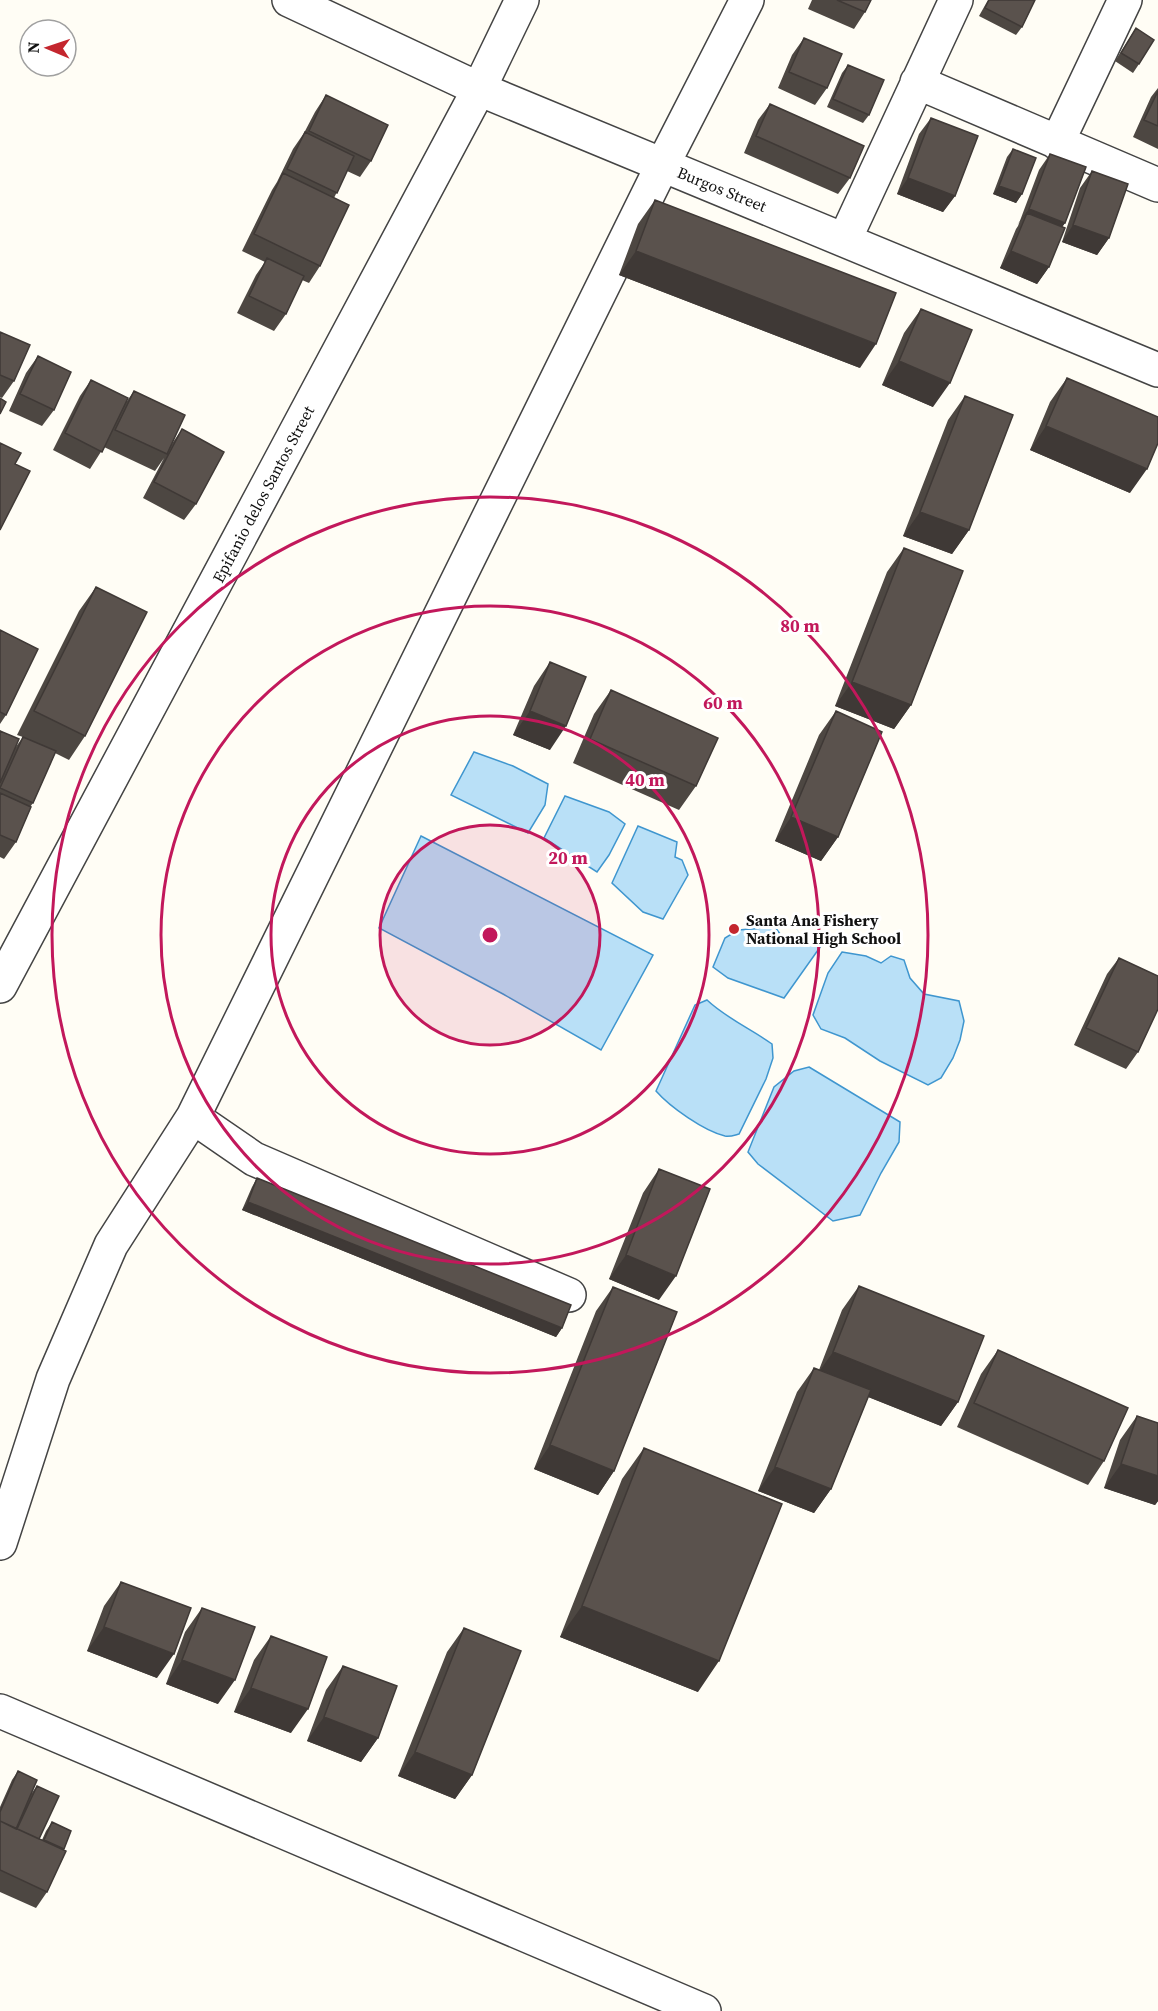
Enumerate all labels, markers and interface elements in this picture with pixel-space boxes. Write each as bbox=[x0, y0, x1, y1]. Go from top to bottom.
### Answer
north arrow bbox=[18, 18, 78, 78]
text: N bbox=[22, 41, 44, 54]
street label: Burgos Street bbox=[674, 161, 771, 217]
street label: Epifanio delos Santos Street bbox=[207, 401, 319, 586]
text: 80 m bbox=[780, 613, 820, 638]
text: 60 m bbox=[703, 690, 743, 715]
text: 40 m bbox=[625, 767, 665, 792]
text: 20 m bbox=[548, 845, 588, 870]
place label: Santa Ana Fishery National High School bbox=[746, 909, 901, 949]
marker: Santa Ana Fishery National High School bbox=[727, 922, 741, 936]
centre of rings bbox=[480, 925, 500, 945]

